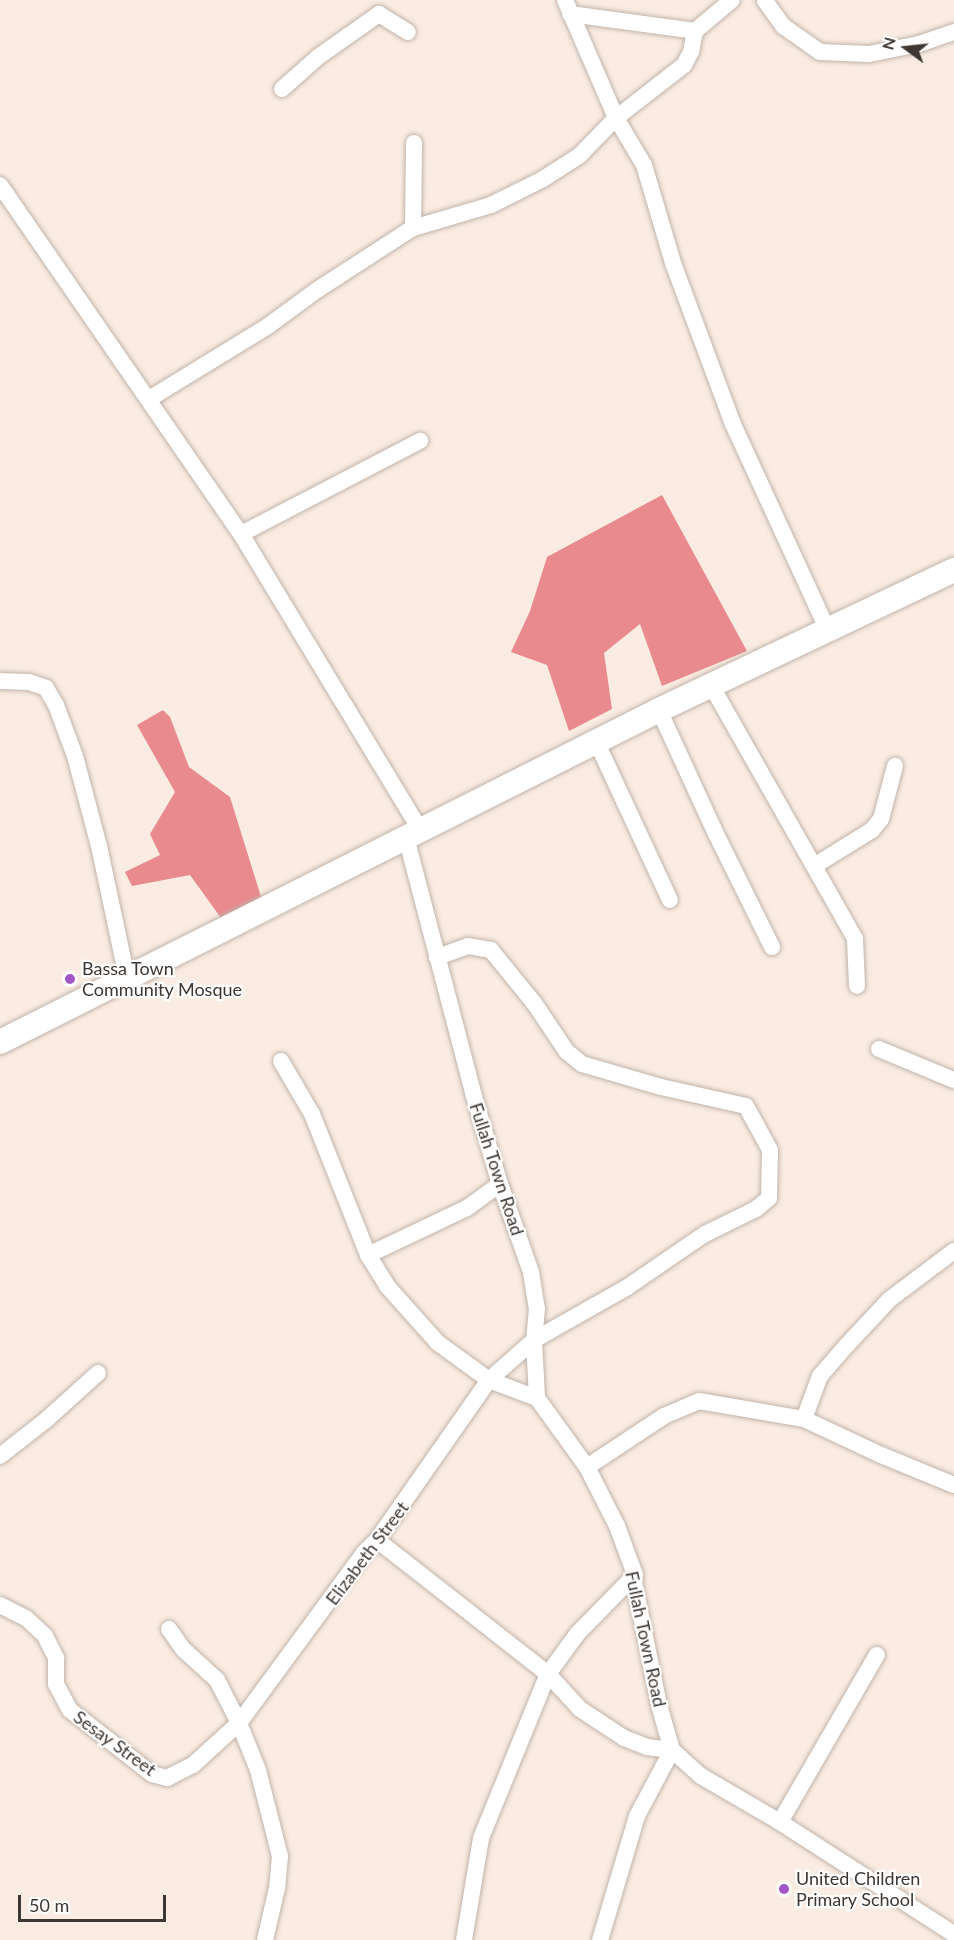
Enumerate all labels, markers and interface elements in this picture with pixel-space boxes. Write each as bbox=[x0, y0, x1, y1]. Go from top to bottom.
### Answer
north arrow bbox=[876, 18, 936, 78]
text: N bbox=[877, 35, 899, 52]
place label: Bassa Town Community Mosque bbox=[82, 958, 242, 1000]
marker: Bassa Town Community Mosque bbox=[63, 972, 77, 986]
street label: Fullah Town Road bbox=[465, 1100, 529, 1238]
street label: Elizabeth Street bbox=[321, 1497, 413, 1609]
street label: Fullah Town Road bbox=[621, 1569, 671, 1709]
street label: Sesay Street bbox=[69, 1706, 161, 1780]
place label: United Children Primary School bbox=[796, 1868, 920, 1910]
marker: United Children Primary School bbox=[777, 1882, 791, 1896]
scale bar bbox=[21, 1883, 170, 1921]
text: 50 m bbox=[29, 1894, 69, 1916]

